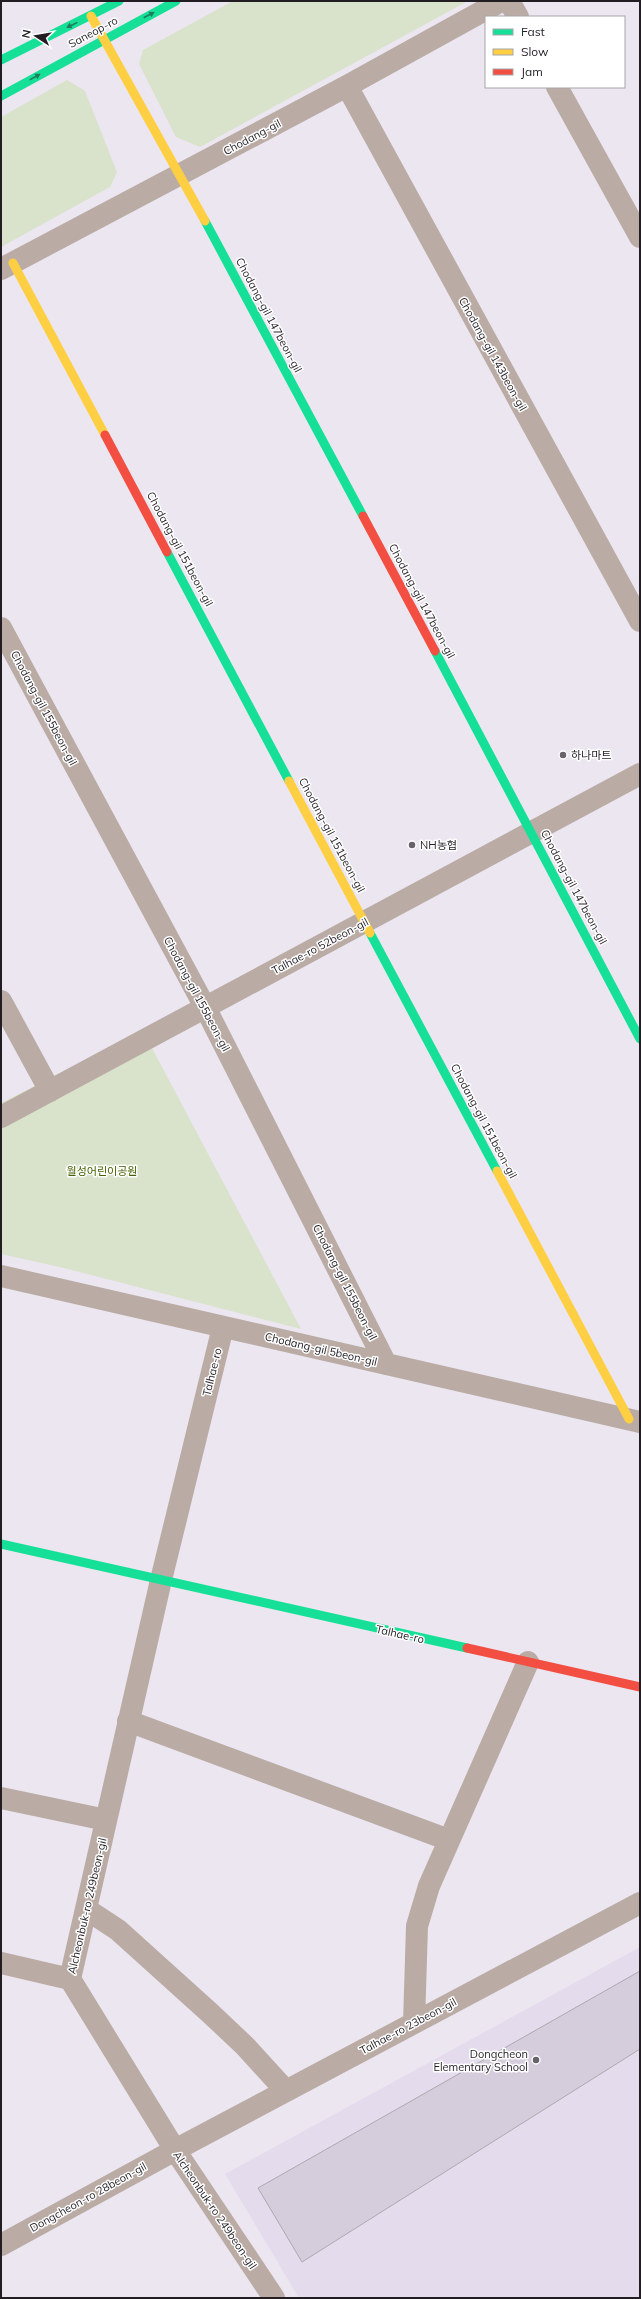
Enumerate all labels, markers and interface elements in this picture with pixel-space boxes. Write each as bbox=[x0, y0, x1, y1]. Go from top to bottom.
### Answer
one-way arrow bbox=[144, 12, 155, 19]
street label: Saneop-ro bbox=[66, 13, 120, 51]
north arrow bbox=[16, 16, 56, 56]
legend bbox=[485, 16, 625, 88]
one-way arrow bbox=[66, 22, 78, 28]
text: Fast bbox=[521, 24, 545, 39]
text: N bbox=[19, 28, 34, 39]
text: Slow bbox=[521, 44, 549, 59]
text: Jam bbox=[521, 64, 543, 79]
one-way arrow bbox=[29, 74, 41, 81]
street label: Chodang-gil bbox=[221, 116, 283, 158]
street label: Chodang-gil 147beon-gil bbox=[233, 255, 305, 375]
street label: Chodang-gil 143beon-gil bbox=[456, 295, 530, 413]
street label: Chodang-gil 151beon-gil bbox=[144, 489, 216, 609]
street label: Chodang-gil 147beon-gil bbox=[386, 541, 458, 661]
street label: Chodang-gil 155beon-gil bbox=[8, 648, 80, 768]
place label: 하나마트 bbox=[571, 748, 611, 762]
marker: 하나마트 bbox=[558, 750, 568, 760]
street label: Chodang-gil 151beon-gil bbox=[296, 775, 368, 895]
street label: Chodang-gil 147beon-gil bbox=[538, 827, 610, 947]
place label: NH농협 bbox=[420, 838, 457, 852]
marker: NH농협 bbox=[407, 840, 417, 850]
street label: Talhae-ro 52beon-gil bbox=[269, 915, 371, 977]
street label: Chodang-gil 155beon-gil bbox=[161, 934, 233, 1054]
street label: Chodang-gil 151beon-gil bbox=[448, 1061, 520, 1181]
park label: 월성어린이공원 bbox=[67, 1164, 137, 1178]
street label: Chodang-gil 155beon-gil bbox=[310, 1222, 380, 1342]
street label: Chodang-gil 5beon-gil bbox=[263, 1329, 379, 1369]
street label: Talhae-ro bbox=[199, 1346, 225, 1398]
street label: Talhae-ro bbox=[375, 1622, 425, 1646]
street label: Alcheonbuk-ro 249beon-gil bbox=[65, 1837, 109, 1975]
street label: Talhae-ro 23beon-gil bbox=[357, 1995, 459, 2057]
place label: Dongcheon Elementary School bbox=[433, 2047, 528, 2074]
marker: Dongcheon Elementary School bbox=[531, 2055, 541, 2065]
street label: Alcheonbuk-ro 249beon-gil bbox=[170, 2148, 260, 2272]
street label: Dongcheon-ro 28beon-gil bbox=[27, 2159, 149, 2235]

